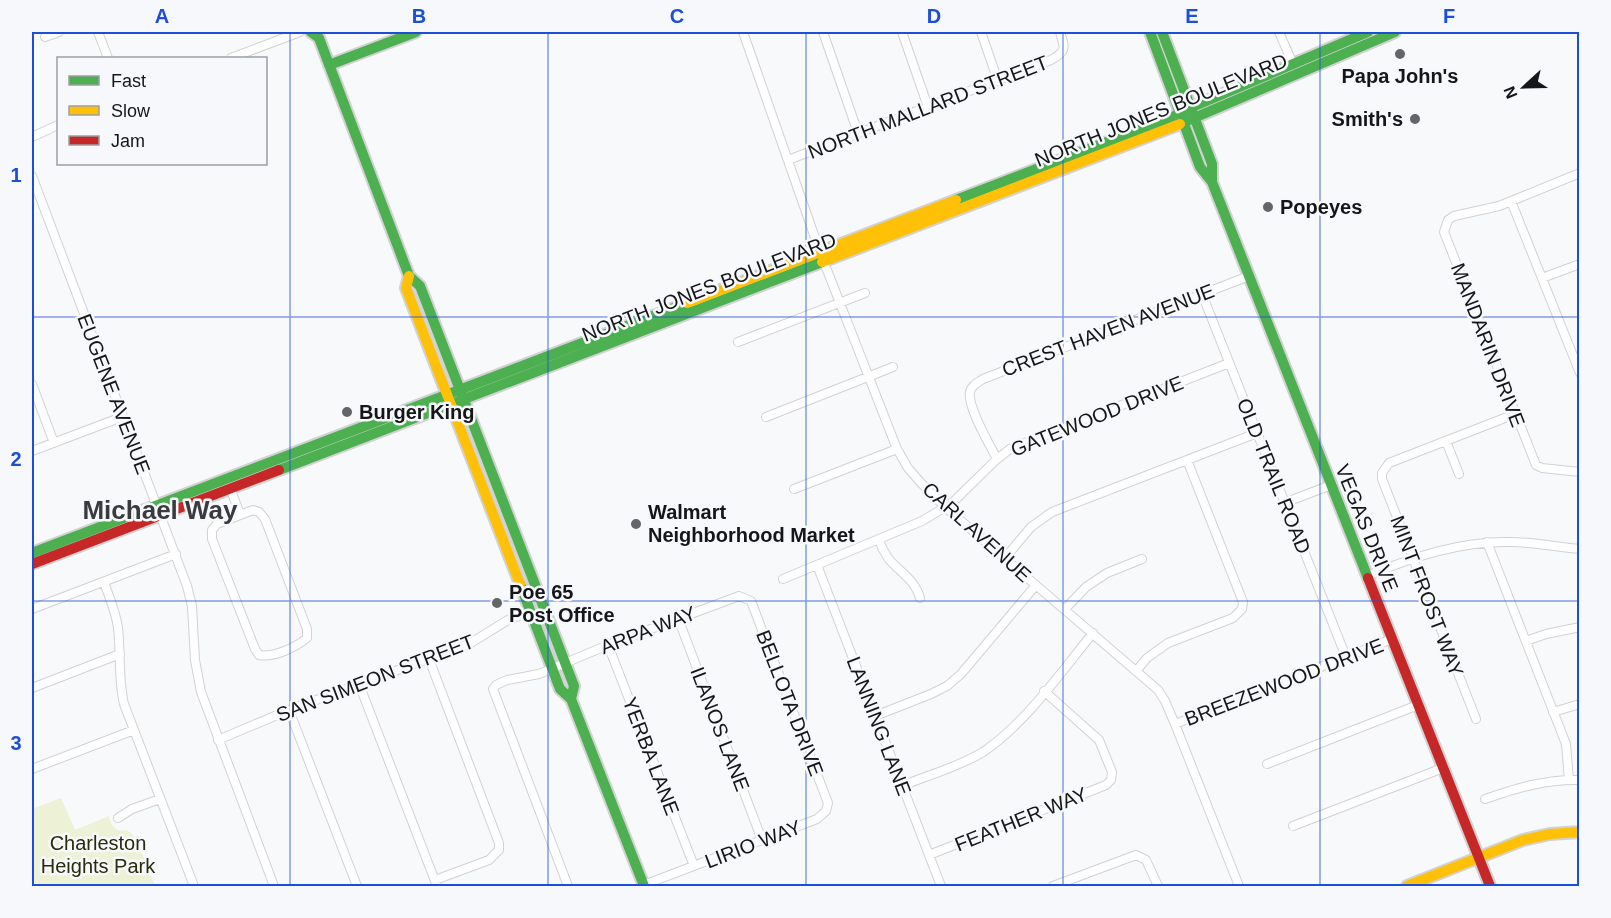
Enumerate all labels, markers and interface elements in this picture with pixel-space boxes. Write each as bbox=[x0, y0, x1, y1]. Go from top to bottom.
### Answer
text: A bbox=[155, 5, 169, 27]
text: B bbox=[412, 5, 426, 27]
text: C bbox=[670, 5, 684, 27]
text: D bbox=[927, 5, 941, 27]
text: E bbox=[1185, 5, 1199, 27]
text: F bbox=[1443, 5, 1455, 27]
marker: Papa John's bbox=[1393, 47, 1407, 61]
street label: NORTH JONES BOULEVARD bbox=[1032, 49, 1290, 171]
street label: NORTH MALLARD STREET bbox=[805, 51, 1051, 163]
legend bbox=[57, 57, 267, 165]
north arrow bbox=[1494, 57, 1554, 117]
place label: Papa John's bbox=[1341, 65, 1459, 87]
text: Fast bbox=[111, 71, 146, 91]
text: N bbox=[1501, 84, 1521, 101]
text: Slow bbox=[111, 101, 151, 121]
place label: Smith's bbox=[1332, 108, 1403, 130]
marker: Smith's bbox=[1408, 112, 1422, 126]
text: Jam bbox=[111, 131, 145, 151]
text: 1 bbox=[10, 164, 22, 186]
place label: Popeyes bbox=[1280, 196, 1362, 218]
marker: Popeyes bbox=[1261, 200, 1275, 214]
street label: NORTH JONES BOULEVARD bbox=[579, 228, 839, 346]
street label: MANDARIN DRIVE bbox=[1447, 260, 1529, 430]
street label: CREST HAVEN AVENUE bbox=[999, 279, 1217, 381]
street label: EUGENE AVENUE bbox=[73, 311, 155, 477]
street label: GATEWOOD DRIVE bbox=[1008, 371, 1186, 461]
street label: OLD TRAIL ROAD bbox=[1233, 395, 1315, 557]
place label: Burger King bbox=[359, 401, 475, 423]
marker: Burger King bbox=[340, 405, 354, 419]
text: 2 bbox=[10, 448, 22, 470]
street label: VEGAS DRIVE bbox=[1331, 461, 1403, 595]
street label: CARL AVENUE bbox=[918, 478, 1036, 586]
district label: Michael Way bbox=[82, 495, 238, 525]
place label: Walmart Neighborhood Market bbox=[648, 501, 855, 546]
street label: MINT FROST WAY bbox=[1386, 513, 1468, 679]
marker: Walmart Neighborhood Market bbox=[629, 517, 643, 531]
place label: Poe 65 Post Office bbox=[509, 581, 615, 626]
marker: Poe 65 Post Office bbox=[490, 596, 504, 610]
street label: ARPA WAY bbox=[597, 602, 699, 658]
street label: BELLOTA DRIVE bbox=[752, 627, 828, 779]
street label: SAN SIMEON STREET bbox=[273, 630, 477, 726]
street label: BREEZEWOOD DRIVE bbox=[1181, 634, 1387, 730]
street label: LANNING LANE bbox=[842, 654, 916, 798]
street label: ILANOS LANE bbox=[686, 664, 754, 794]
street label: YERBA LANE bbox=[618, 694, 684, 818]
text: 3 bbox=[10, 732, 22, 754]
street label: FEATHER WAY bbox=[952, 782, 1090, 856]
street label: LIRIO WAY bbox=[702, 816, 804, 872]
park label: Charleston Heights Park bbox=[41, 832, 156, 877]

